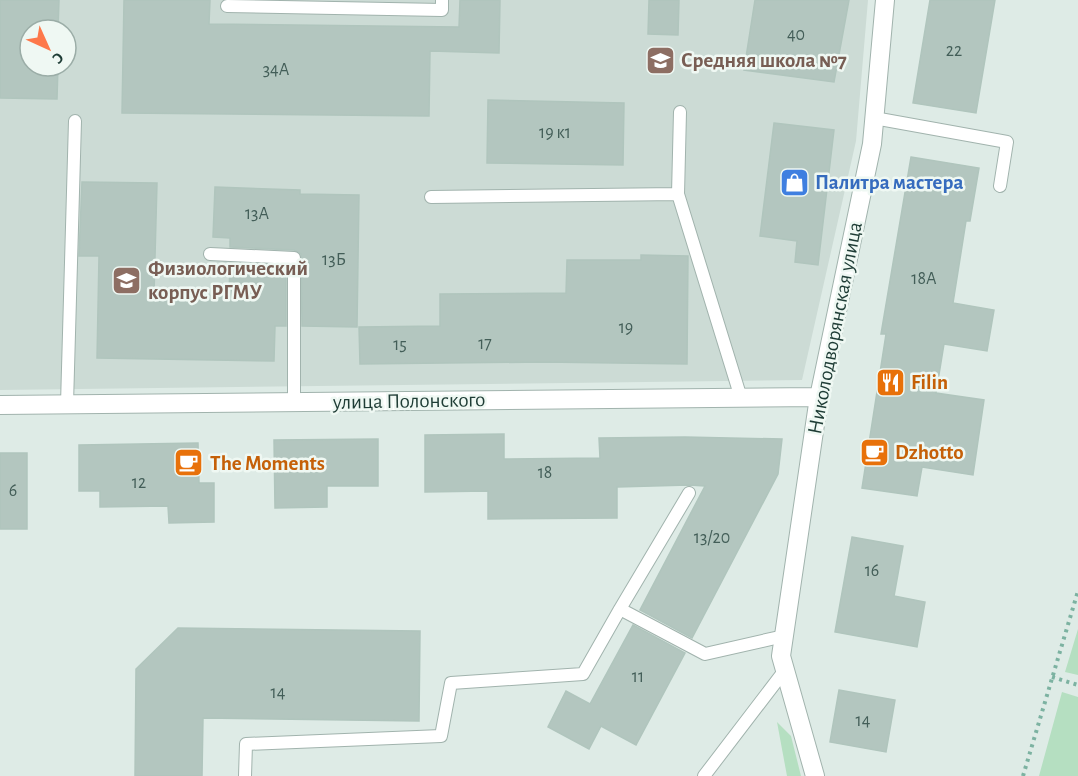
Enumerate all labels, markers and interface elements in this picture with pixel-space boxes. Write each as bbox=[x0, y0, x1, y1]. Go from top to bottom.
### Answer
north arrow bbox=[18, 18, 78, 78]
house number: 40 bbox=[787, 26, 805, 44]
house number: 22 bbox=[946, 42, 962, 60]
school or university icon: Средняя школа №7 bbox=[644, 44, 676, 76]
text: С bbox=[49, 49, 67, 67]
place label: Средняя школа №7 bbox=[681, 50, 847, 71]
house number: 34А bbox=[263, 61, 290, 79]
house number: 19 к1 bbox=[539, 124, 571, 142]
shop icon: Палитра мастера bbox=[778, 166, 810, 198]
place label: Палитра мастера bbox=[815, 172, 963, 193]
house number: 13А bbox=[245, 205, 270, 223]
street label: Николодворянская улица bbox=[804, 220, 866, 436]
house number: 13Б bbox=[322, 251, 346, 269]
place label: Физиологический корпус РГМУ bbox=[148, 258, 308, 303]
school or university icon: Физиологический корпус РГМУ bbox=[111, 264, 143, 296]
house number: 18А bbox=[911, 270, 937, 288]
house number: 19 bbox=[619, 319, 633, 337]
house number: 17 bbox=[478, 335, 492, 353]
house number: 15 bbox=[393, 336, 407, 354]
restaurant icon: Filin bbox=[874, 366, 906, 398]
place label: Filin bbox=[911, 372, 948, 393]
street label: улица Полонского bbox=[332, 389, 485, 413]
cafe icon: Dzhotto bbox=[858, 436, 890, 468]
place label: Dzhotto bbox=[895, 442, 964, 463]
cafe icon: The Moments bbox=[173, 447, 205, 479]
place label: The Moments bbox=[210, 453, 325, 474]
house number: 18 bbox=[538, 464, 552, 482]
house number: 12 bbox=[132, 474, 146, 492]
house number: 6 bbox=[9, 482, 17, 500]
house number: 13/20 bbox=[694, 529, 730, 547]
house number: 16 bbox=[865, 562, 879, 580]
house number: 11 bbox=[632, 668, 644, 686]
house number: 14 bbox=[271, 684, 286, 702]
house number: 14 bbox=[856, 712, 871, 730]

